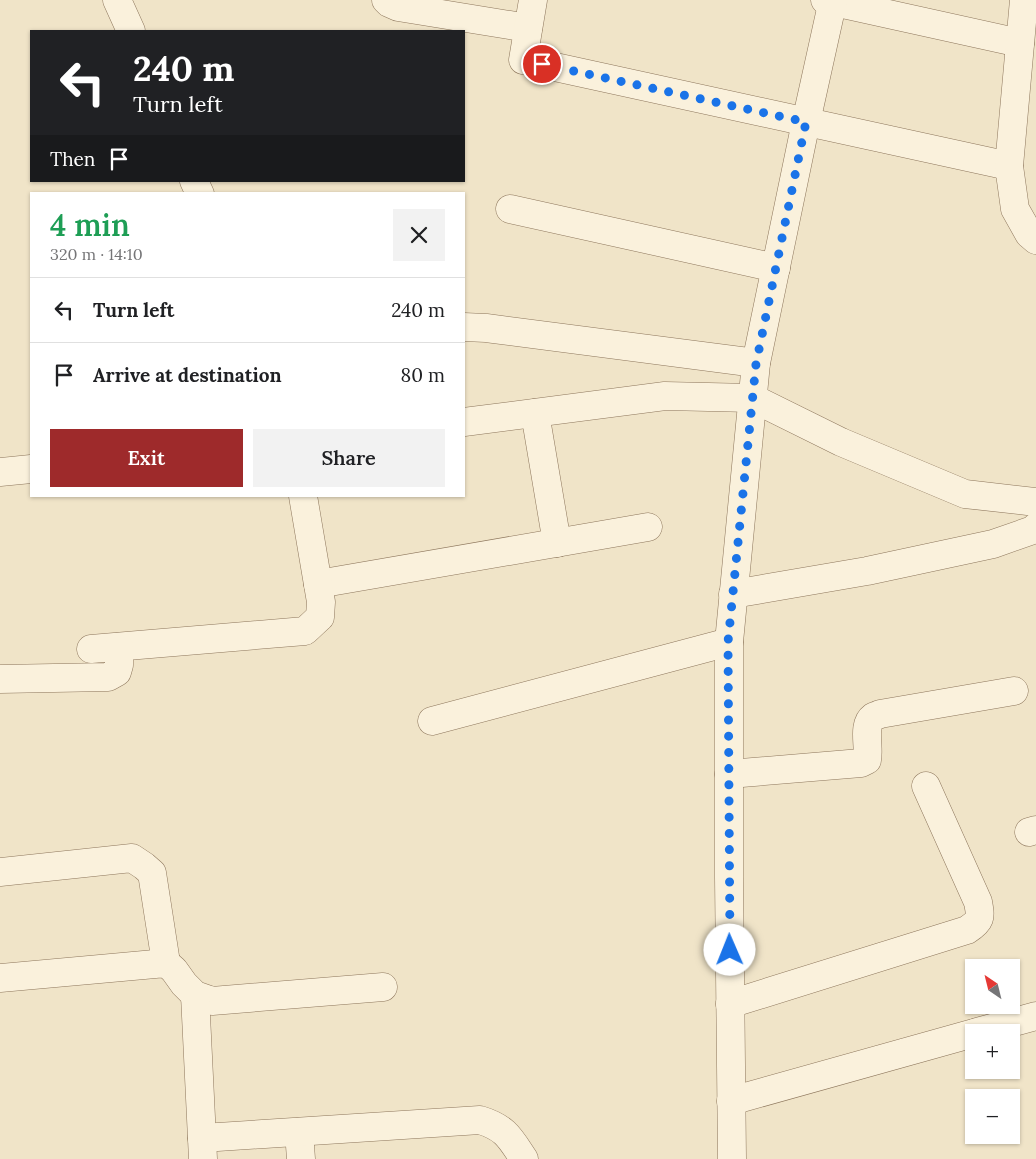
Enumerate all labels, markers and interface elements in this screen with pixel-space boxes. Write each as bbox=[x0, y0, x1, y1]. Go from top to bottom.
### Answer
pin bbox=[521, 43, 563, 85]
text: 240 m bbox=[133, 46, 234, 91]
icon: left bbox=[50, 50, 115, 115]
icon: arrive bbox=[528, 50, 556, 78]
text: Turn left bbox=[133, 90, 223, 118]
icon: arrive bbox=[105, 145, 133, 173]
text: Then bbox=[50, 147, 95, 171]
text: 4 min bbox=[50, 206, 130, 244]
button: close bbox=[393, 209, 445, 261]
text: 320 m · 14:10 bbox=[50, 244, 143, 264]
icon: left bbox=[50, 296, 78, 324]
text: Turn left bbox=[93, 298, 174, 322]
text: 240 m bbox=[391, 298, 445, 322]
icon: arrive bbox=[50, 361, 78, 389]
text: Arrive at destination bbox=[93, 363, 282, 387]
text: 80 m bbox=[401, 363, 445, 387]
button: Exit bbox=[50, 429, 243, 487]
button: Share bbox=[253, 429, 445, 487]
position arrow bbox=[703, 923, 755, 975]
north arrow bbox=[965, 959, 1020, 1014]
map controls bbox=[965, 959, 1020, 1144]
button: + bbox=[965, 1024, 1020, 1079]
button: − bbox=[965, 1089, 1020, 1144]

